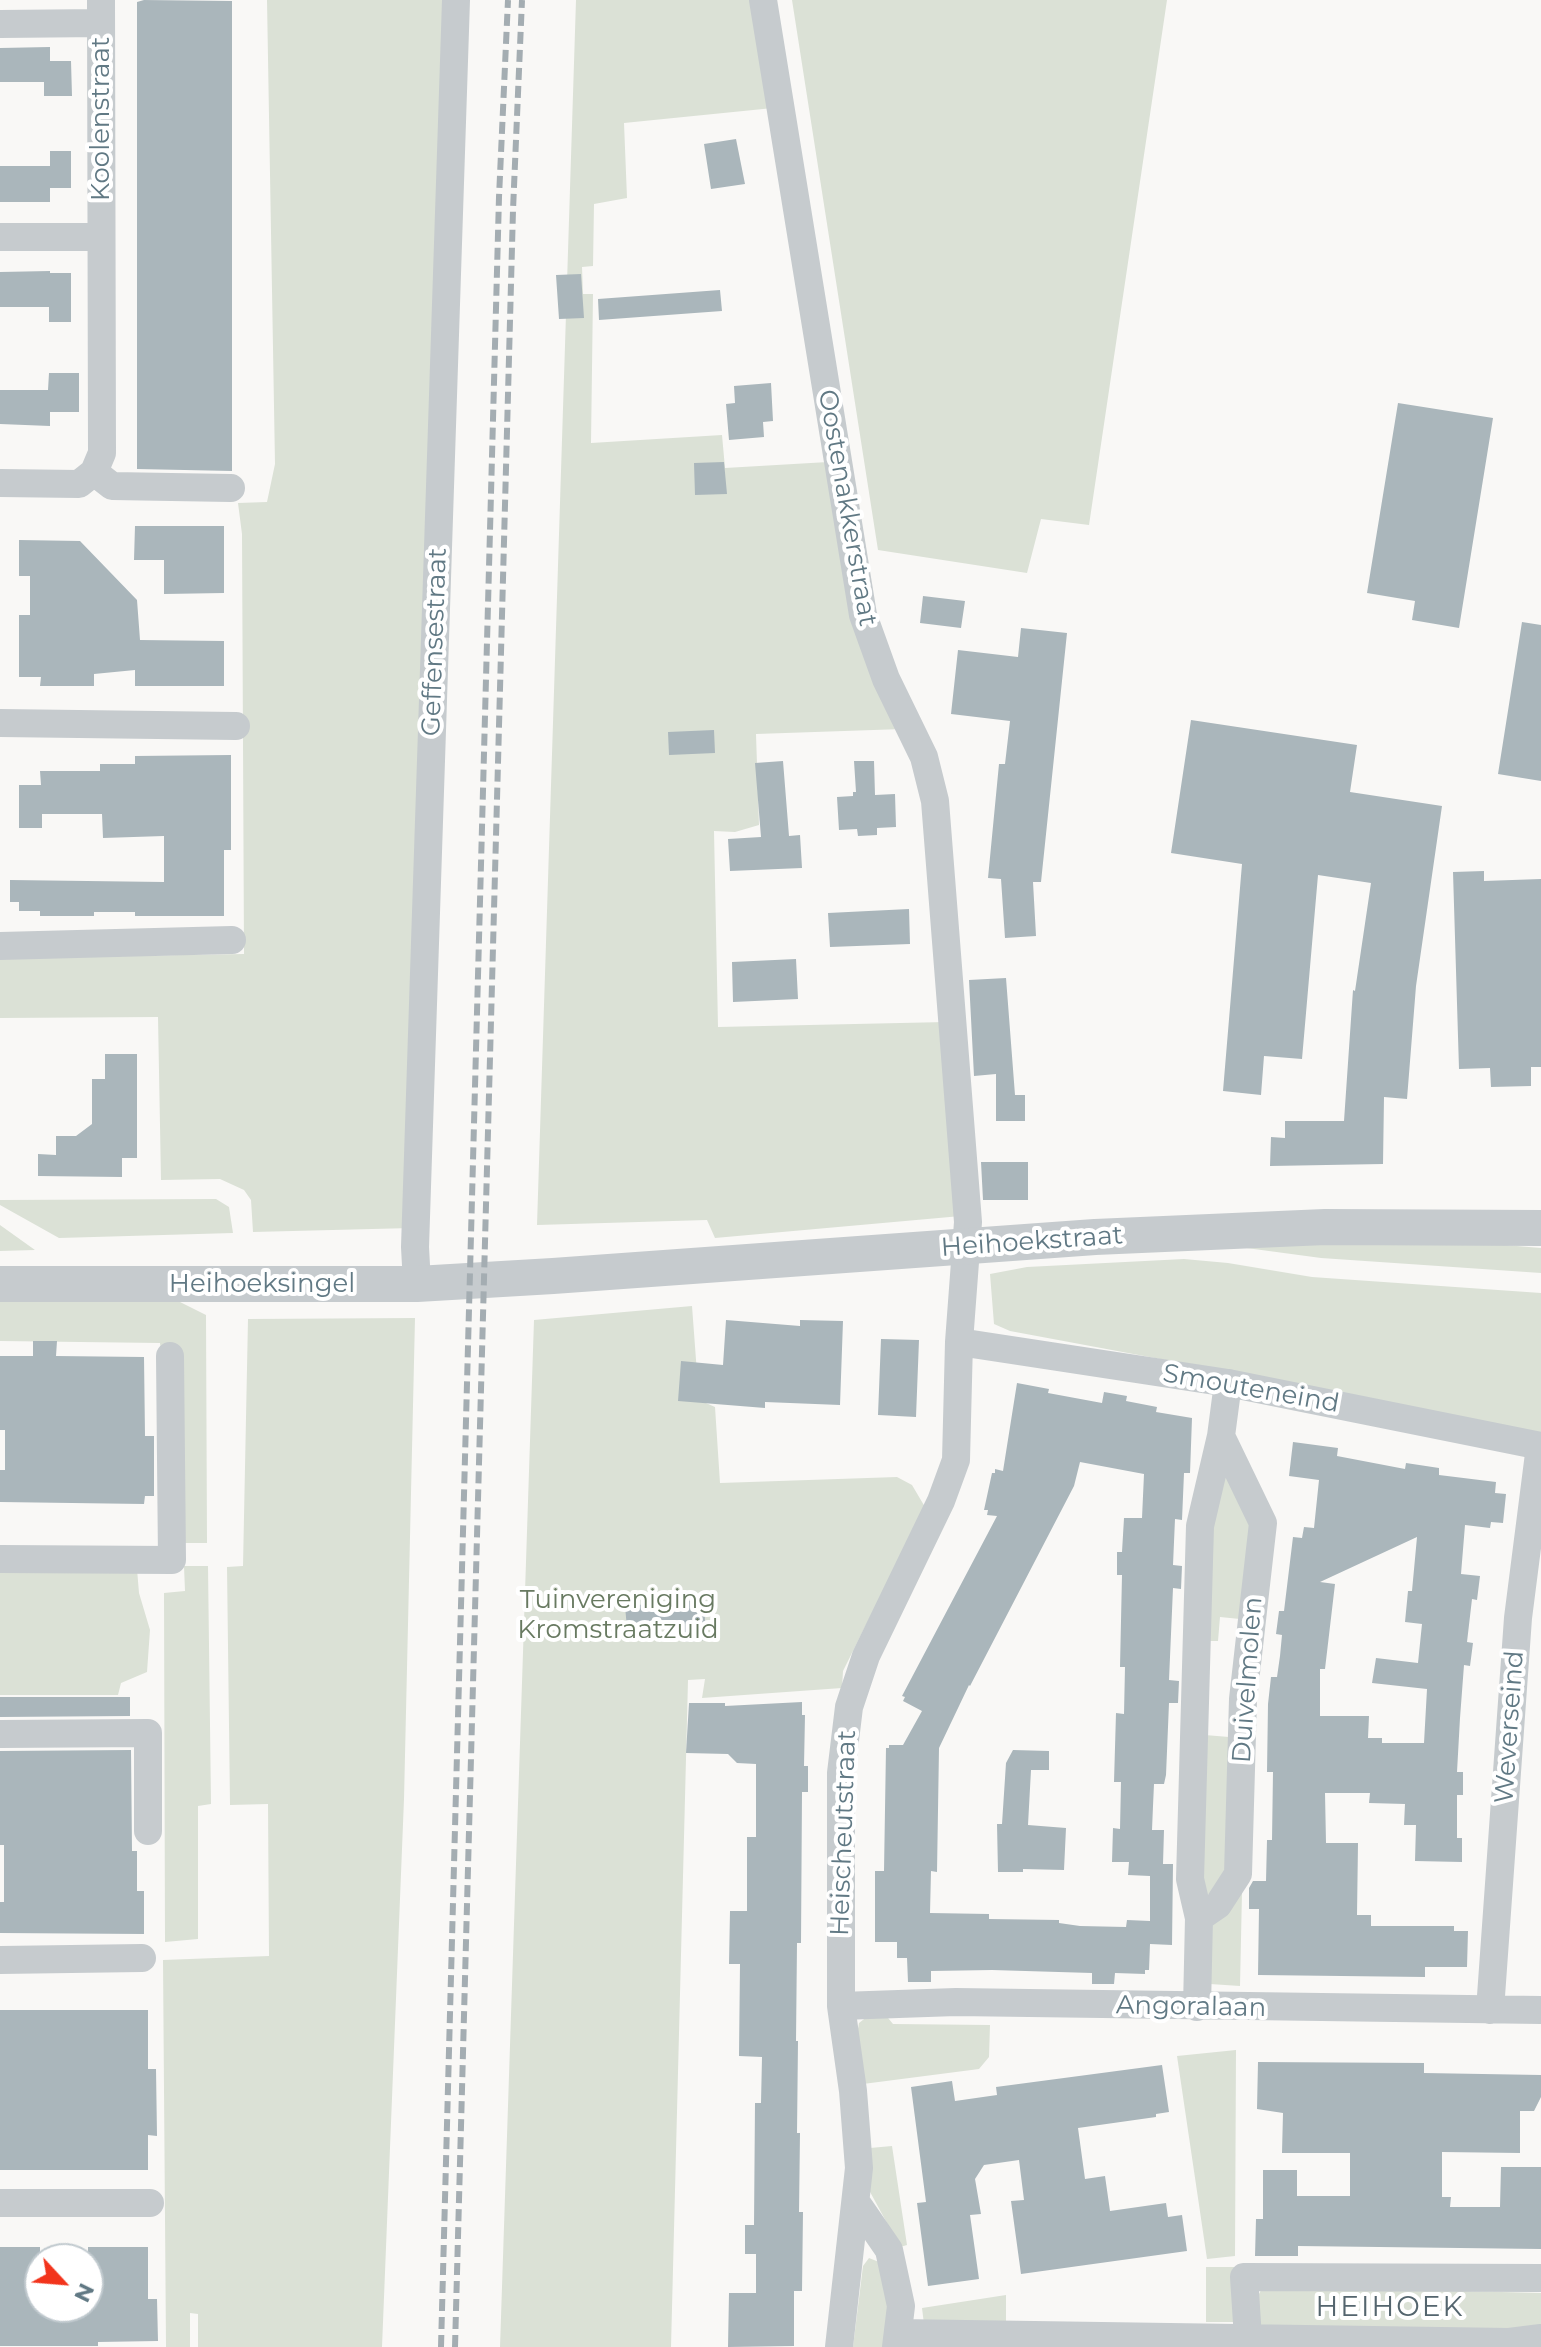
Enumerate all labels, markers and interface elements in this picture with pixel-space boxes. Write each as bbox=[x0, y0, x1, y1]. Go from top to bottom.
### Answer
street label: Koolenstraat bbox=[85, 37, 117, 201]
street label: Oostenakkerstraat bbox=[811, 387, 883, 629]
street label: Geffensestraat bbox=[416, 547, 454, 737]
street label: Heihoekstraat bbox=[940, 1220, 1124, 1264]
street label: Heihoeksingel bbox=[169, 1268, 355, 1300]
street label: Smouteneind bbox=[1160, 1358, 1342, 1420]
park label: Tuinvereniging Kromstraatzuid bbox=[517, 1584, 719, 1646]
street label: Duivelmolen bbox=[1227, 1596, 1269, 1764]
street label: Weverseind bbox=[1489, 1649, 1531, 1805]
street label: Heischeutstraat bbox=[825, 1729, 863, 1937]
street label: Angoralaan bbox=[1116, 1990, 1266, 2024]
north arrow bbox=[24, 2243, 104, 2323]
text: N bbox=[68, 2279, 100, 2307]
district label: HEIHOEK bbox=[1316, 2291, 1464, 2325]

